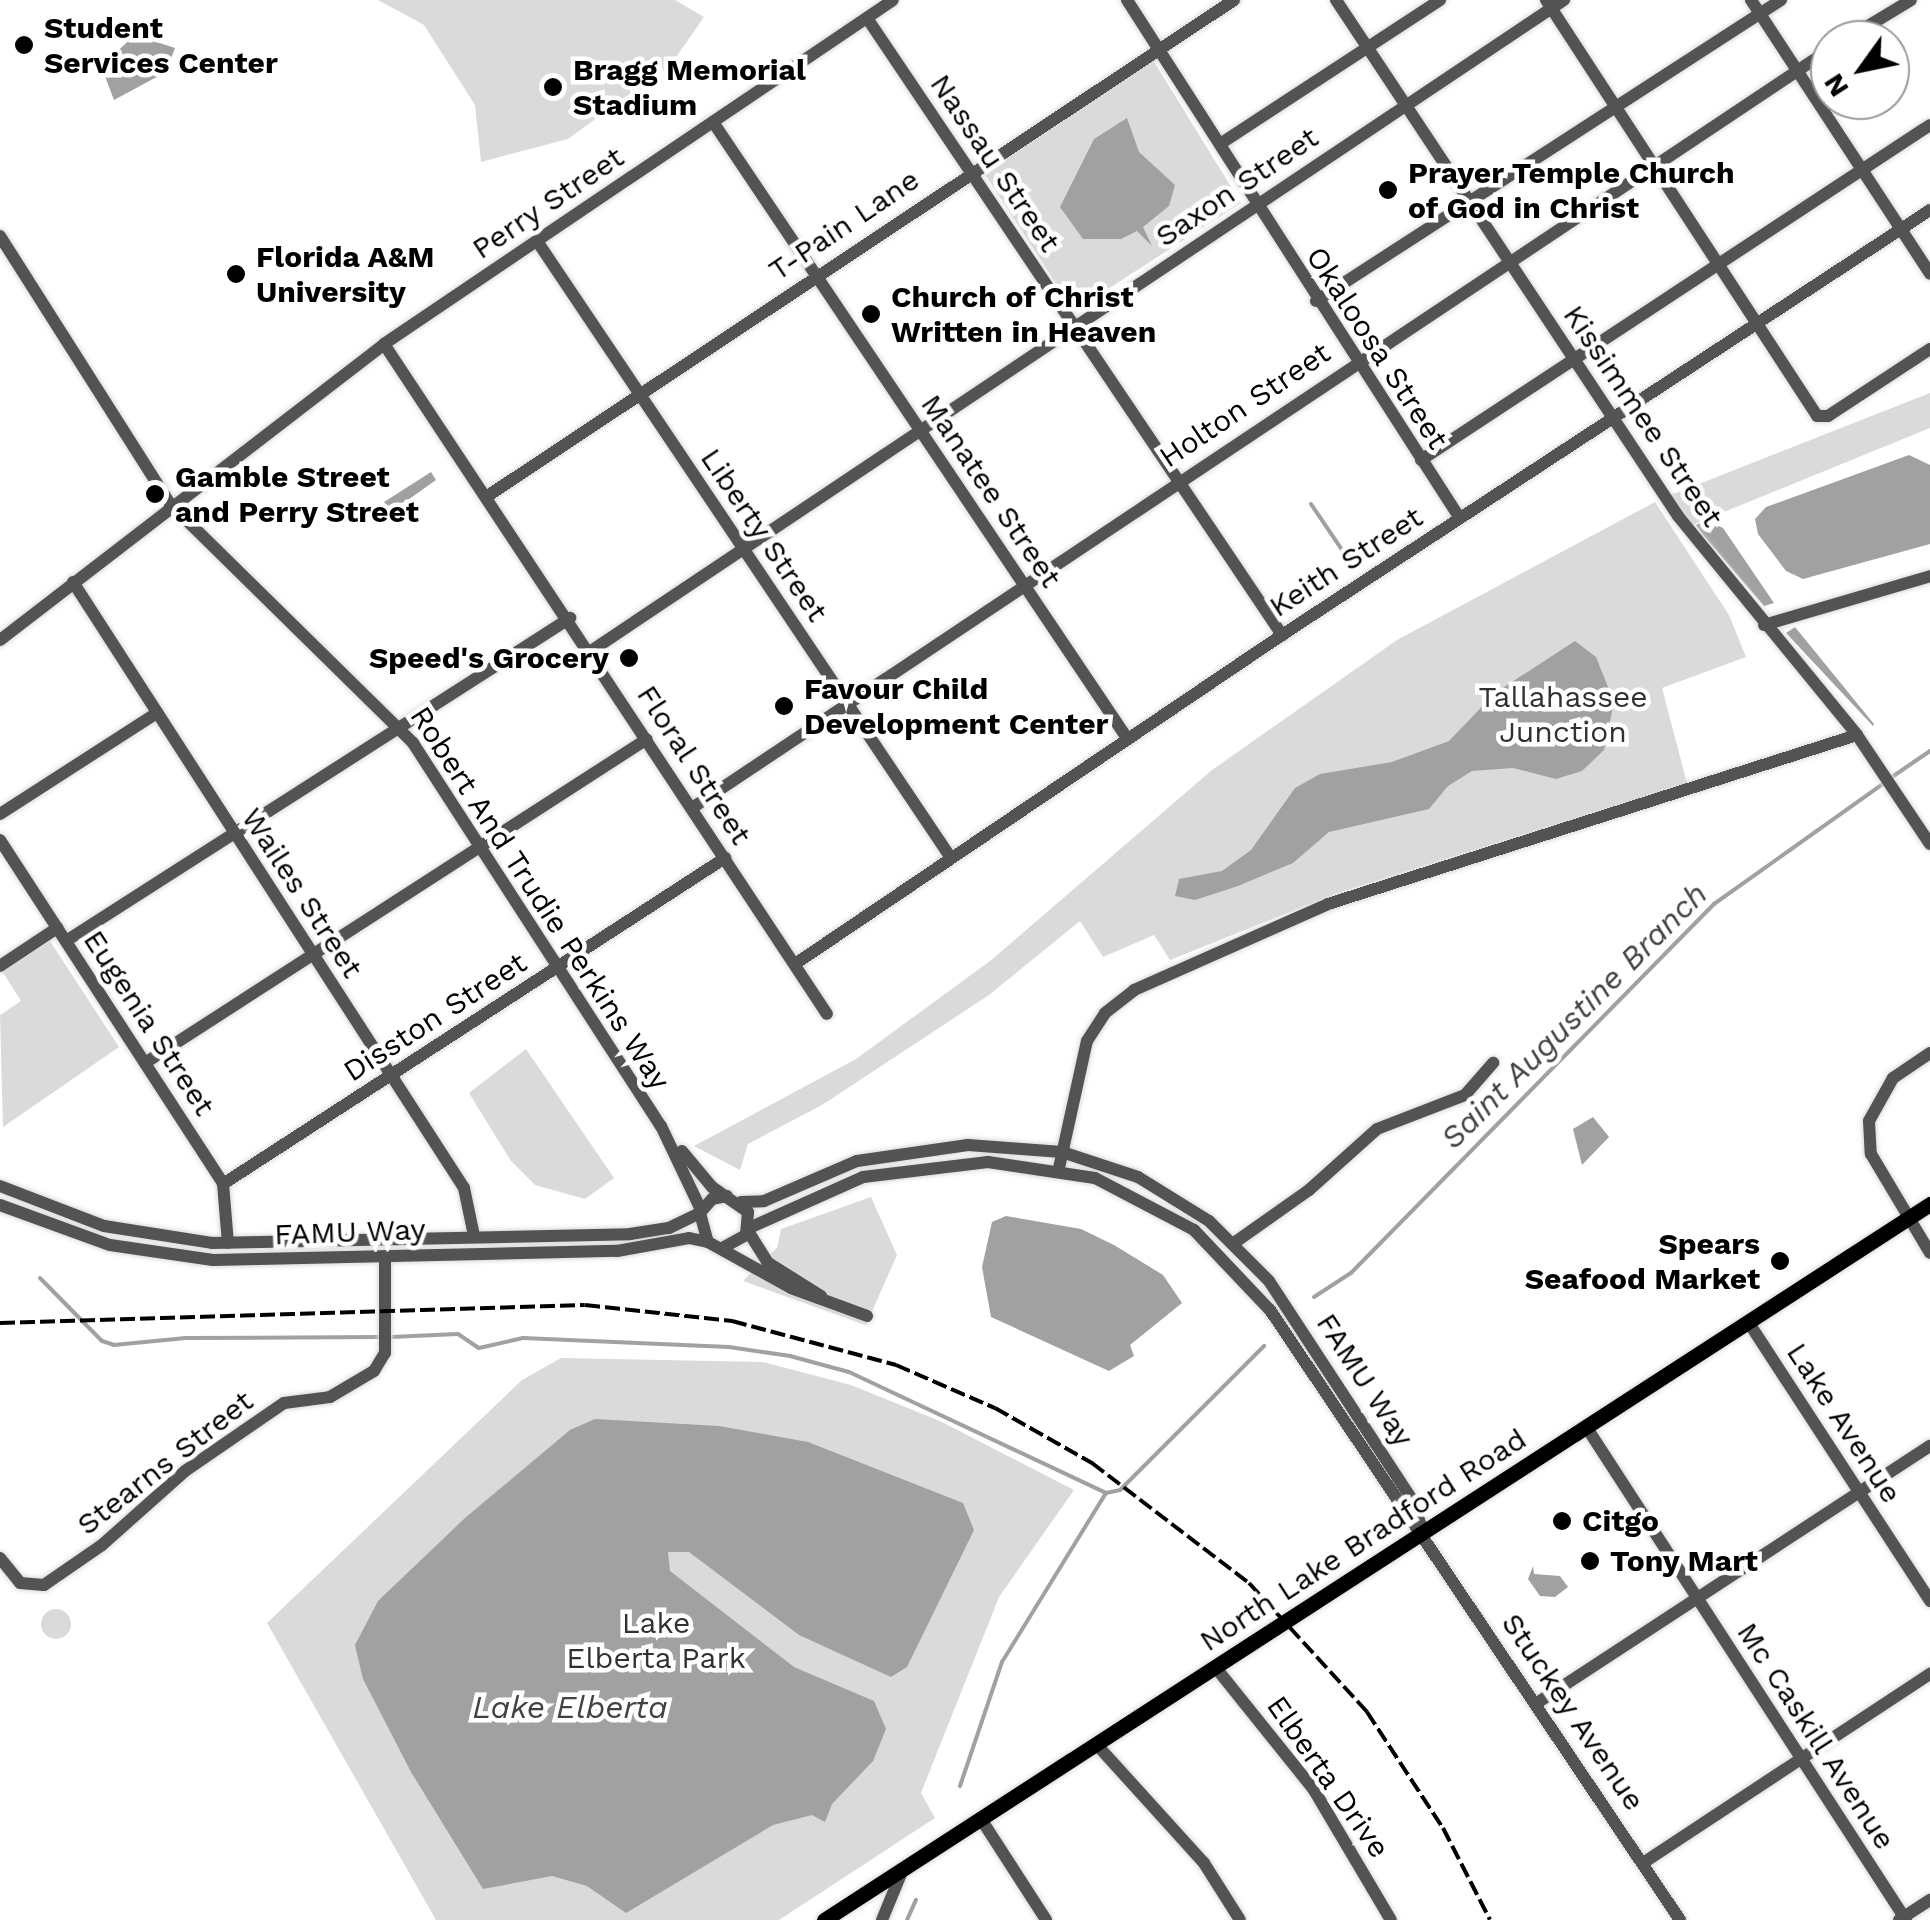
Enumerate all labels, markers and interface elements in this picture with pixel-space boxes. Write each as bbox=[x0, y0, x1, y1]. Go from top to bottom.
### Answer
place label: Student Services Center bbox=[44, 10, 278, 80]
north arrow bbox=[1810, 20, 1910, 120]
marker: Student Services Center bbox=[13, 34, 35, 56]
place label: Bragg Memorial Stadium bbox=[573, 52, 806, 122]
street label: Nassau Street bbox=[922, 67, 1068, 259]
text: N bbox=[1817, 68, 1856, 103]
marker: Bragg Memorial Stadium bbox=[542, 76, 564, 98]
street label: Saxon Street bbox=[1149, 119, 1325, 255]
street label: Perry Street bbox=[465, 139, 631, 267]
place label: Prayer Temple Church of God in Christ bbox=[1408, 155, 1736, 226]
street label: T-Pain Lane bbox=[762, 162, 926, 288]
marker: Prayer Temple Church of God in Christ bbox=[1377, 179, 1399, 201]
place label: Florida A&M University bbox=[256, 239, 436, 310]
street label: Okaloosa Street bbox=[1298, 240, 1456, 456]
marker: Florida A&M University bbox=[225, 263, 247, 285]
place label: Church of Christ Written in Heaven bbox=[891, 279, 1156, 350]
street label: Kissimmee Street bbox=[1555, 298, 1731, 534]
marker: Church of Christ Written in Heaven bbox=[860, 303, 882, 325]
street label: Holton Street bbox=[1153, 335, 1337, 475]
street label: Manatee Street bbox=[913, 388, 1069, 594]
street label: Liberty Street bbox=[693, 441, 835, 629]
place label: Gamble Street and Perry Street bbox=[175, 459, 419, 530]
marker: Gamble Street and Perry Street bbox=[144, 483, 166, 505]
street label: Keith Street bbox=[1263, 499, 1429, 625]
place label: Speed's Grocery bbox=[369, 640, 609, 676]
marker: Speed's Grocery bbox=[618, 647, 640, 669]
place label: Favour Child Development Center bbox=[804, 671, 1108, 742]
street label: Floral Street bbox=[629, 678, 759, 852]
park label: Tallahassee Junction bbox=[1478, 679, 1648, 750]
marker: Favour Child Development Center bbox=[773, 695, 795, 717]
street label: Robert And Trudie Perkins Way bbox=[402, 698, 678, 1098]
street label: Wailes Street bbox=[234, 801, 370, 985]
water label: Saint Augustine Branch bbox=[1432, 874, 1716, 1158]
street label: Eugenia Street bbox=[75, 923, 223, 1123]
street label: Disston Street bbox=[337, 945, 533, 1089]
street label: FAMU Way bbox=[273, 1211, 427, 1253]
place label: Spears Seafood Market bbox=[1525, 1226, 1760, 1296]
marker: Spears Seafood Market bbox=[1769, 1250, 1791, 1272]
street label: FAMU Way bbox=[1308, 1306, 1422, 1454]
street label: Lake Avenue bbox=[1779, 1336, 1909, 1510]
street label: Stearns Street bbox=[70, 1383, 260, 1543]
street label: North Lake Bradford Road bbox=[1193, 1421, 1533, 1659]
place label: Citgo bbox=[1582, 1503, 1659, 1539]
marker: Citgo bbox=[1551, 1510, 1573, 1532]
place label: Tony Mart bbox=[1610, 1543, 1758, 1579]
marker: Tony Mart bbox=[1579, 1550, 1601, 1572]
park label: Lake Elberta Park bbox=[566, 1605, 746, 1676]
street label: Stuckey Avenue bbox=[1493, 1606, 1653, 1818]
street label: Mc Caskill Avenue bbox=[1729, 1615, 1903, 1857]
water label: Lake Elberta bbox=[472, 1688, 668, 1726]
street label: Elberta Drive bbox=[1259, 1689, 1397, 1865]

